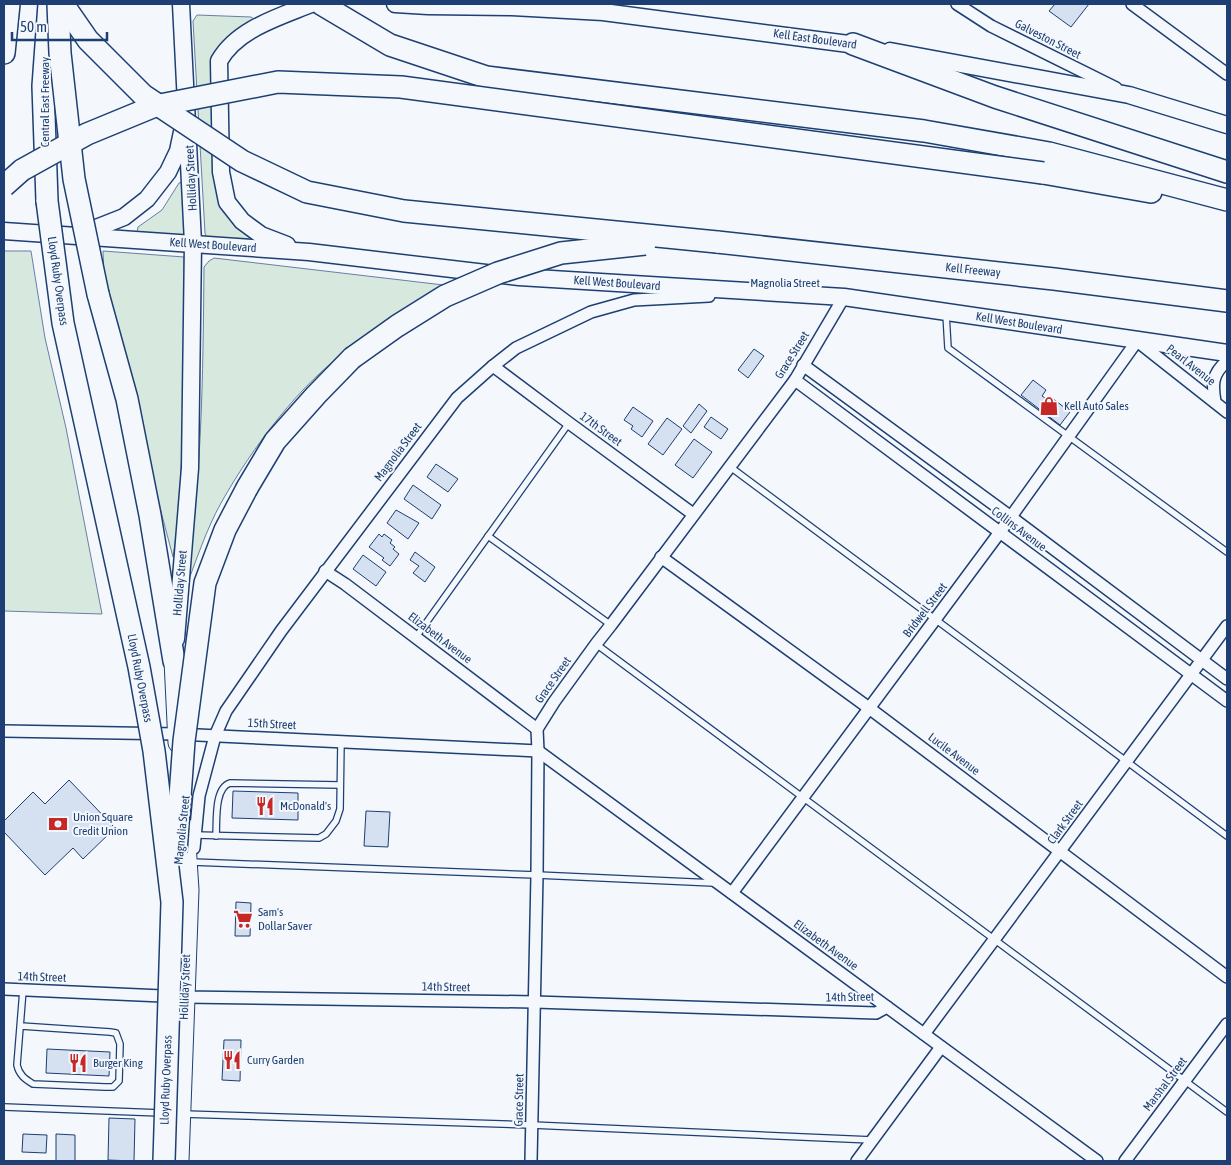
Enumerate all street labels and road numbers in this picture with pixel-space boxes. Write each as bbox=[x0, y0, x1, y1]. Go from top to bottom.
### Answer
street label: Galveston Street bbox=[1013, 16, 1084, 62]
street label: Kell East Boulevard bbox=[772, 26, 858, 52]
street label: Central East Freeway bbox=[38, 57, 52, 147]
street label: Holliday Street bbox=[182, 144, 200, 211]
street label: Kell West Boulevard bbox=[169, 235, 257, 255]
street label: Lloyd Ruby Overpass bbox=[45, 236, 71, 326]
street label: Kell Freeway bbox=[945, 260, 1001, 280]
street label: Kell West Boulevard bbox=[573, 273, 661, 293]
street label: Magnolia Street bbox=[750, 276, 820, 290]
street label: Kell West Boulevard bbox=[975, 309, 1063, 337]
street label: Grace Street bbox=[772, 328, 812, 381]
street label: Pearl Avenue bbox=[1164, 342, 1218, 388]
street label: 17th Street bbox=[577, 409, 625, 449]
street label: Magnolia Street bbox=[371, 420, 425, 484]
street label: Collins Avenue bbox=[989, 504, 1049, 554]
street label: Holliday Street bbox=[170, 549, 190, 616]
street label: Bridwell Street bbox=[900, 580, 950, 640]
street label: Elizabeth Avenue bbox=[405, 609, 475, 667]
street label: Lloyd Ruby Overpass bbox=[125, 633, 155, 723]
street label: Grace Street bbox=[532, 654, 574, 706]
street label: 15th Street bbox=[247, 716, 297, 732]
street label: Lucile Avenue bbox=[925, 730, 983, 778]
street label: Magnolia Street bbox=[171, 794, 193, 865]
street label: Clark Street bbox=[1044, 797, 1086, 847]
street label: Elizabeth Avenue bbox=[791, 917, 861, 973]
street label: Holliday Street bbox=[177, 953, 193, 1020]
street label: 14th Street bbox=[18, 969, 67, 985]
street label: 14th Street bbox=[422, 980, 471, 994]
street label: 14th Street bbox=[826, 990, 875, 1004]
street label: Lloyd Ruby Overpass bbox=[157, 1035, 175, 1125]
street label: Marshal Street bbox=[1140, 1054, 1190, 1114]
street label: Grace Street bbox=[512, 1073, 526, 1127]

